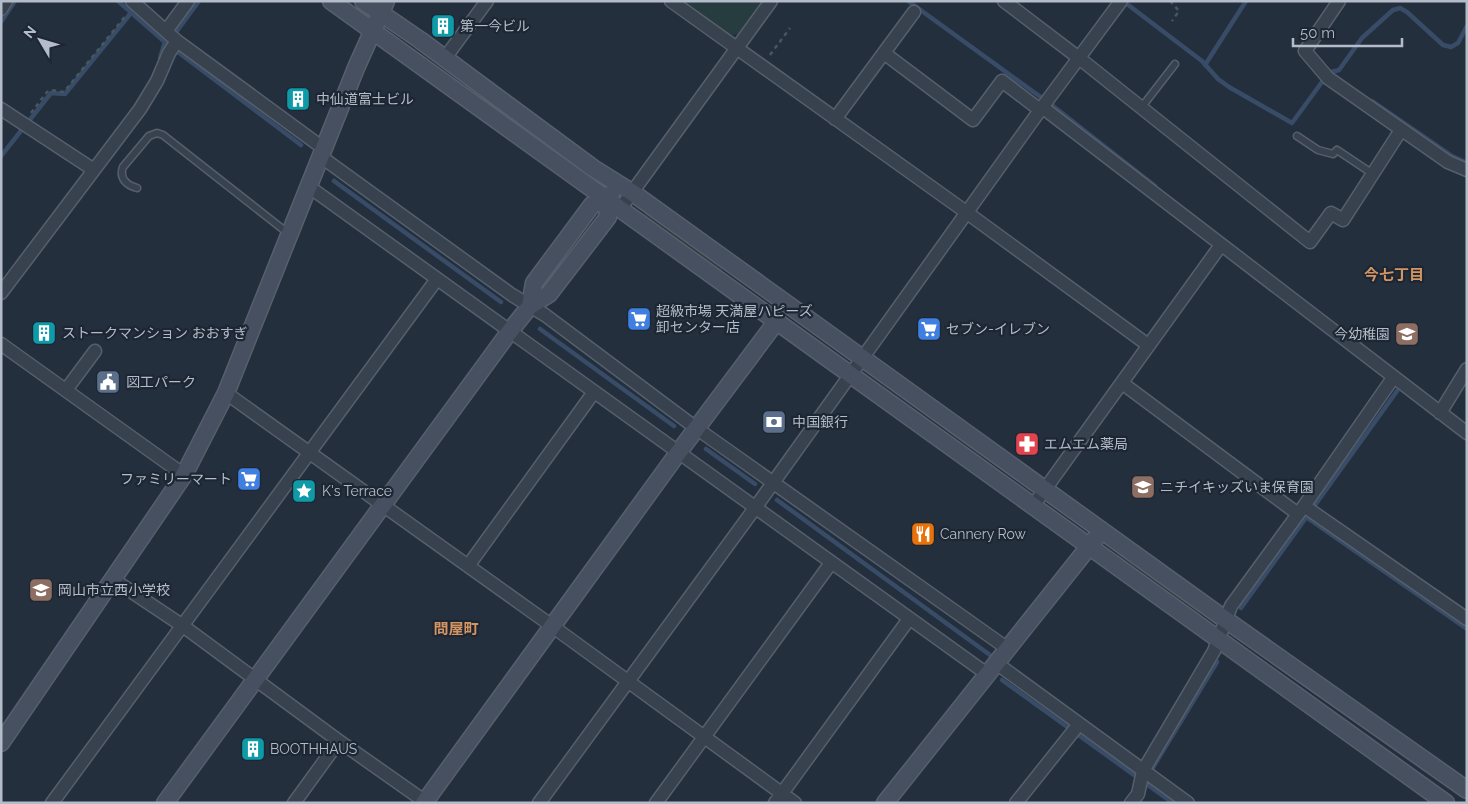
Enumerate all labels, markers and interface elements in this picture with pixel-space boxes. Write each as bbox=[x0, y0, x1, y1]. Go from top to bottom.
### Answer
building icon: 第一今ビル bbox=[430, 13, 456, 39]
north arrow bbox=[15, 15, 65, 65]
scale bar bbox=[1293, 15, 1402, 47]
place label: 第一今ビル bbox=[460, 18, 530, 34]
text: N bbox=[20, 23, 39, 41]
text: 50 m bbox=[1300, 24, 1335, 42]
building icon: 中仙道富士ビル bbox=[285, 86, 311, 112]
place label: 中仙道富士ビル bbox=[316, 91, 414, 107]
district label: 今七丁目 bbox=[1364, 266, 1424, 284]
place label: 超級市場 天満屋ハピーズ 卸センター店 bbox=[656, 303, 813, 335]
supermarket icon: 超級市場 天満屋ハピーズ 卸センター店 bbox=[626, 306, 652, 332]
supermarket icon: セブン-イレブン bbox=[916, 316, 942, 342]
building icon: ストークマンション おおすぎ bbox=[31, 320, 57, 346]
place label: セブン-イレブン bbox=[946, 321, 1050, 337]
school or university icon: 今幼稚園 bbox=[1394, 321, 1420, 347]
place label: ストークマンション おおすぎ bbox=[62, 325, 248, 341]
place label: 今幼稚園 bbox=[1334, 326, 1390, 342]
public building icon: 図工パーク bbox=[95, 369, 121, 395]
place label: 図工パーク bbox=[126, 374, 196, 390]
bank icon: 中国銀行 bbox=[761, 409, 787, 435]
place label: 中国銀行 bbox=[792, 414, 848, 430]
pharmacy icon: エムエム薬局 bbox=[1014, 431, 1040, 457]
place label: エムエム薬局 bbox=[1044, 436, 1128, 452]
supermarket icon: ファミリーマート bbox=[236, 466, 262, 492]
place label: ファミリーマート bbox=[120, 471, 232, 487]
school or university icon: ニチイキッズいま保育園 bbox=[1130, 474, 1156, 500]
place icon: K's Terrace bbox=[291, 478, 317, 504]
place label: ニチイキッズいま保育園 bbox=[1160, 479, 1314, 495]
place label: K's Terrace bbox=[322, 483, 392, 499]
restaurant icon: Cannery Row bbox=[910, 521, 936, 547]
place label: Cannery Row bbox=[940, 526, 1026, 542]
school or university icon: 岡山市立西小学校 bbox=[28, 577, 54, 603]
place label: 岡山市立西小学校 bbox=[58, 582, 170, 598]
district label: 問屋町 bbox=[433, 620, 479, 638]
building icon: BOOTHHAUS bbox=[240, 736, 266, 762]
place label: BOOTHHAUS bbox=[270, 741, 358, 757]

